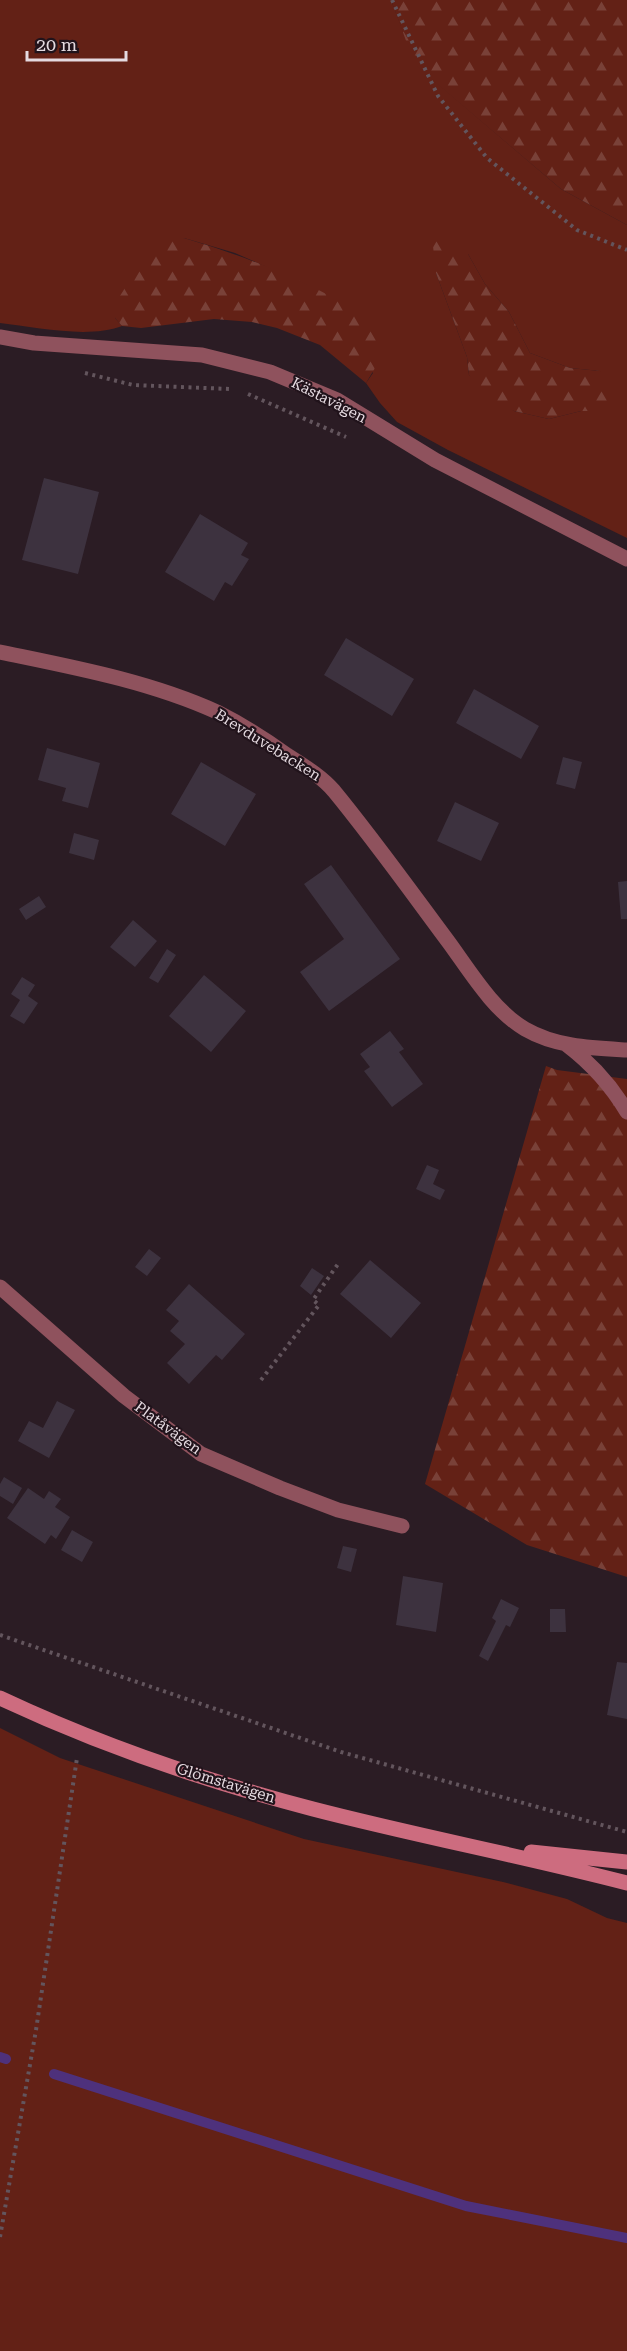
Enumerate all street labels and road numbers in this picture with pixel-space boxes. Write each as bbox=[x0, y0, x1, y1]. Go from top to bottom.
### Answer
street label: Kästavägen bbox=[288, 373, 370, 427]
street label: Brevduvebacken bbox=[212, 705, 324, 785]
street label: Platåvägen bbox=[131, 1398, 205, 1458]
street label: Glömstavägen bbox=[175, 1759, 278, 1807]

